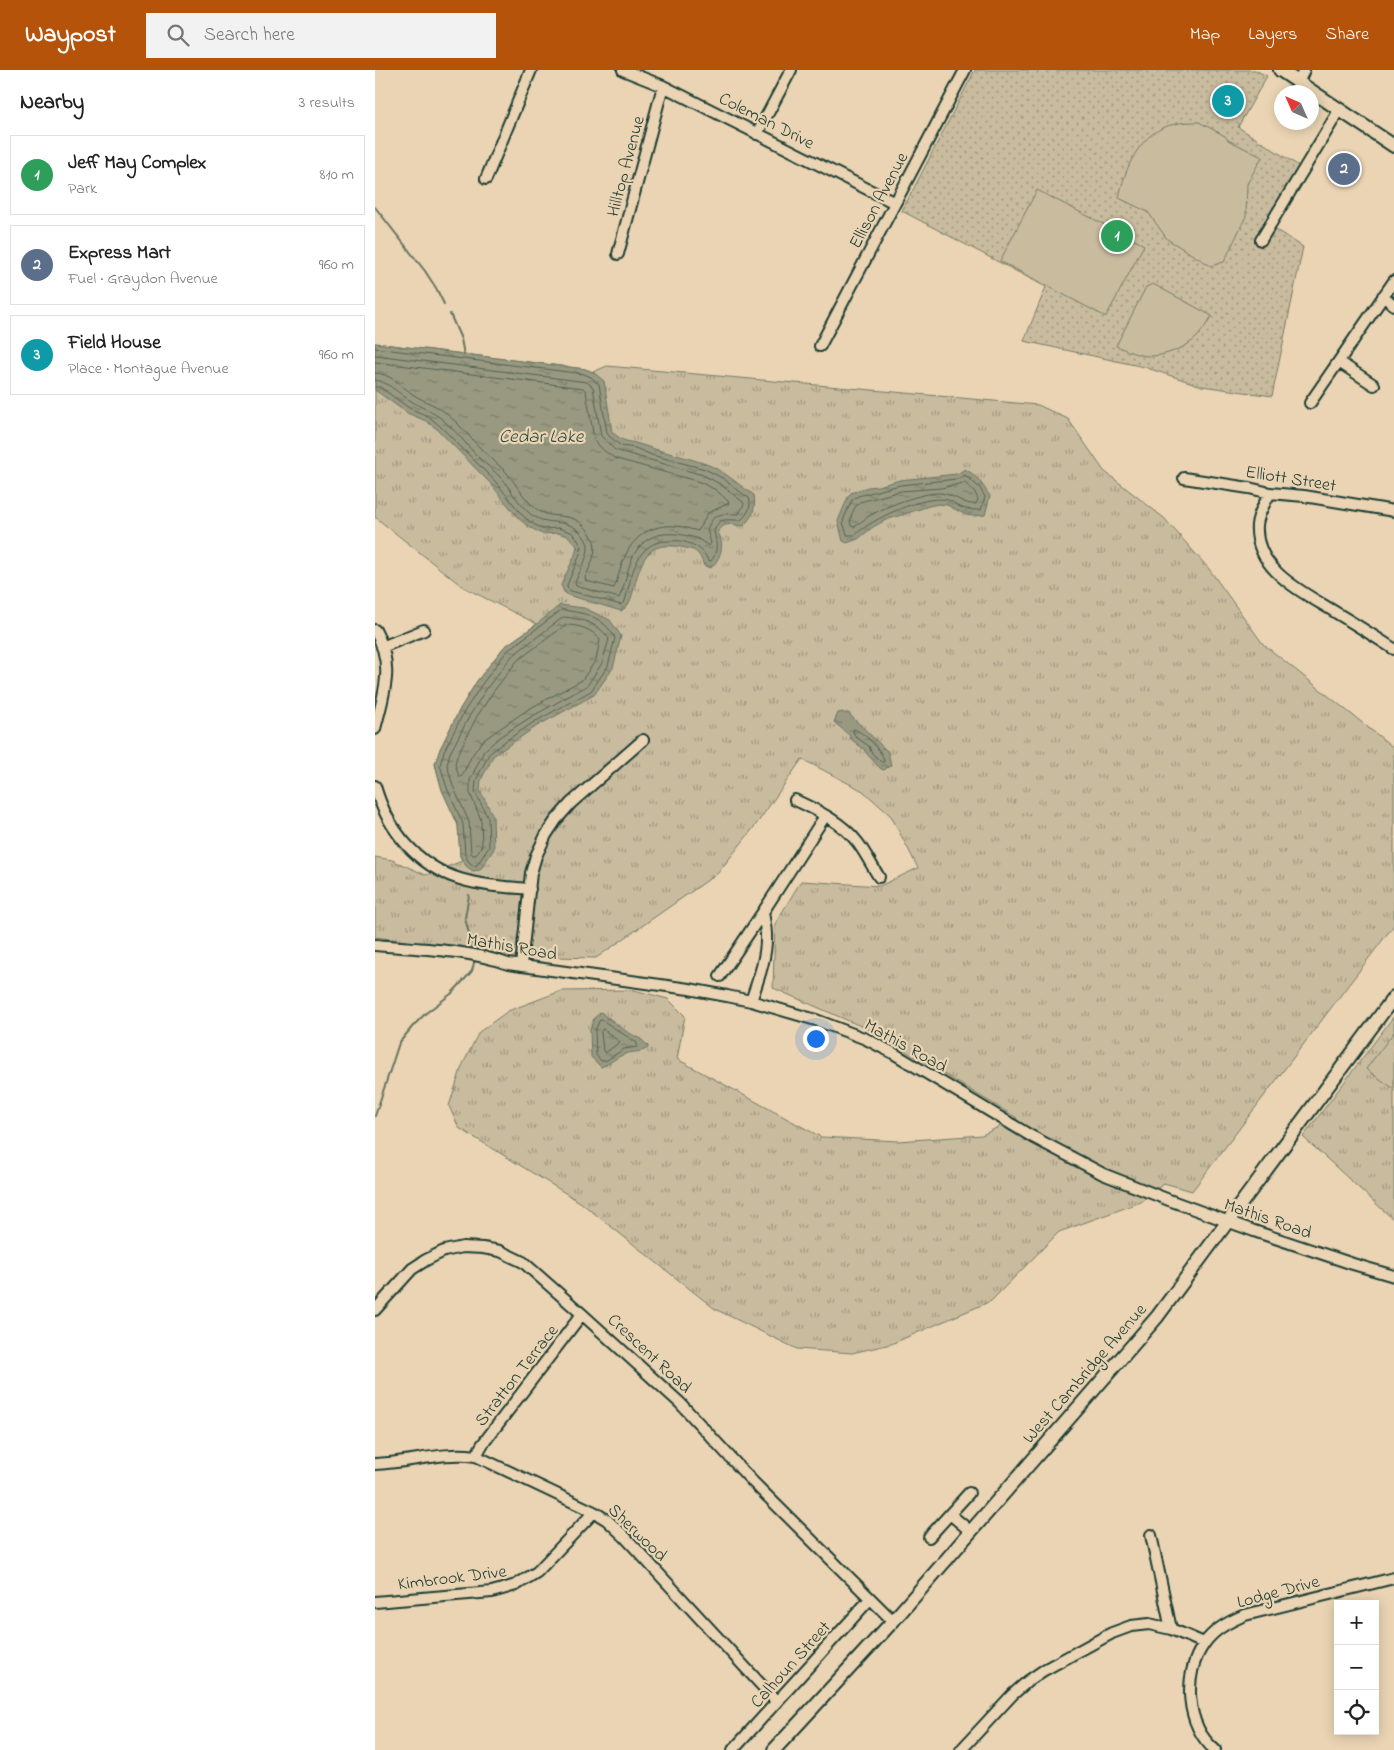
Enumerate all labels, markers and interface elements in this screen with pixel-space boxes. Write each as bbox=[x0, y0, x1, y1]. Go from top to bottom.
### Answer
search box bbox=[146, 13, 496, 58]
text: Waypost bbox=[25, 18, 116, 53]
icon: search bbox=[164, 21, 192, 49]
text: Search here bbox=[204, 22, 295, 49]
text: Map bbox=[1190, 22, 1220, 48]
text: Layers bbox=[1248, 22, 1298, 48]
text: Share bbox=[1326, 22, 1369, 48]
pin: 3 bbox=[1212, 82, 1244, 120]
north arrow bbox=[1274, 85, 1319, 130]
street label: Coleman Drive bbox=[714, 86, 819, 157]
text: Nearby bbox=[20, 88, 84, 118]
text: 3 results bbox=[299, 91, 355, 115]
street label: Hilltop Avenue bbox=[601, 112, 653, 220]
street label: Ellison Avenue bbox=[843, 147, 917, 254]
text: Jeff May Complex bbox=[68, 150, 206, 177]
pin: 2 bbox=[1328, 150, 1360, 188]
text: 1 bbox=[34, 163, 40, 187]
text: 810 m bbox=[320, 163, 354, 187]
text: Park bbox=[68, 177, 97, 201]
pin: 1 bbox=[1101, 217, 1133, 255]
text: Express Mart bbox=[68, 240, 171, 267]
text: 2 bbox=[33, 253, 41, 277]
text: 960 m bbox=[319, 253, 354, 277]
text: Fuel · Graydon Avenue bbox=[68, 267, 218, 291]
text: Field House bbox=[68, 330, 161, 357]
text: 3 bbox=[34, 343, 40, 367]
text: 960 m bbox=[319, 343, 354, 367]
text: Place · Montague Avenue bbox=[68, 357, 229, 381]
water label: Cedar Lake bbox=[499, 424, 585, 451]
street label: Elliott Street bbox=[1243, 460, 1338, 500]
street label: Mathis Road bbox=[464, 927, 559, 969]
street label: Mathis Road bbox=[859, 1013, 951, 1080]
your location bbox=[803, 1026, 829, 1052]
street label: Mathis Road bbox=[1220, 1193, 1315, 1247]
street label: West Cambridge Avenue bbox=[1017, 1298, 1155, 1451]
street label: Crescent Road bbox=[601, 1308, 697, 1401]
street label: Stratton Terrace bbox=[469, 1319, 566, 1433]
street label: Sherwood bbox=[601, 1498, 672, 1569]
street label: Kimbrook Drive bbox=[396, 1559, 509, 1599]
street label: Lodge Drive bbox=[1234, 1569, 1324, 1617]
map controls bbox=[1334, 1600, 1379, 1735]
button: + bbox=[1334, 1600, 1379, 1645]
street label: Calhoun Street bbox=[745, 1616, 838, 1715]
button: − bbox=[1334, 1645, 1379, 1690]
button: locate bbox=[1334, 1690, 1379, 1735]

